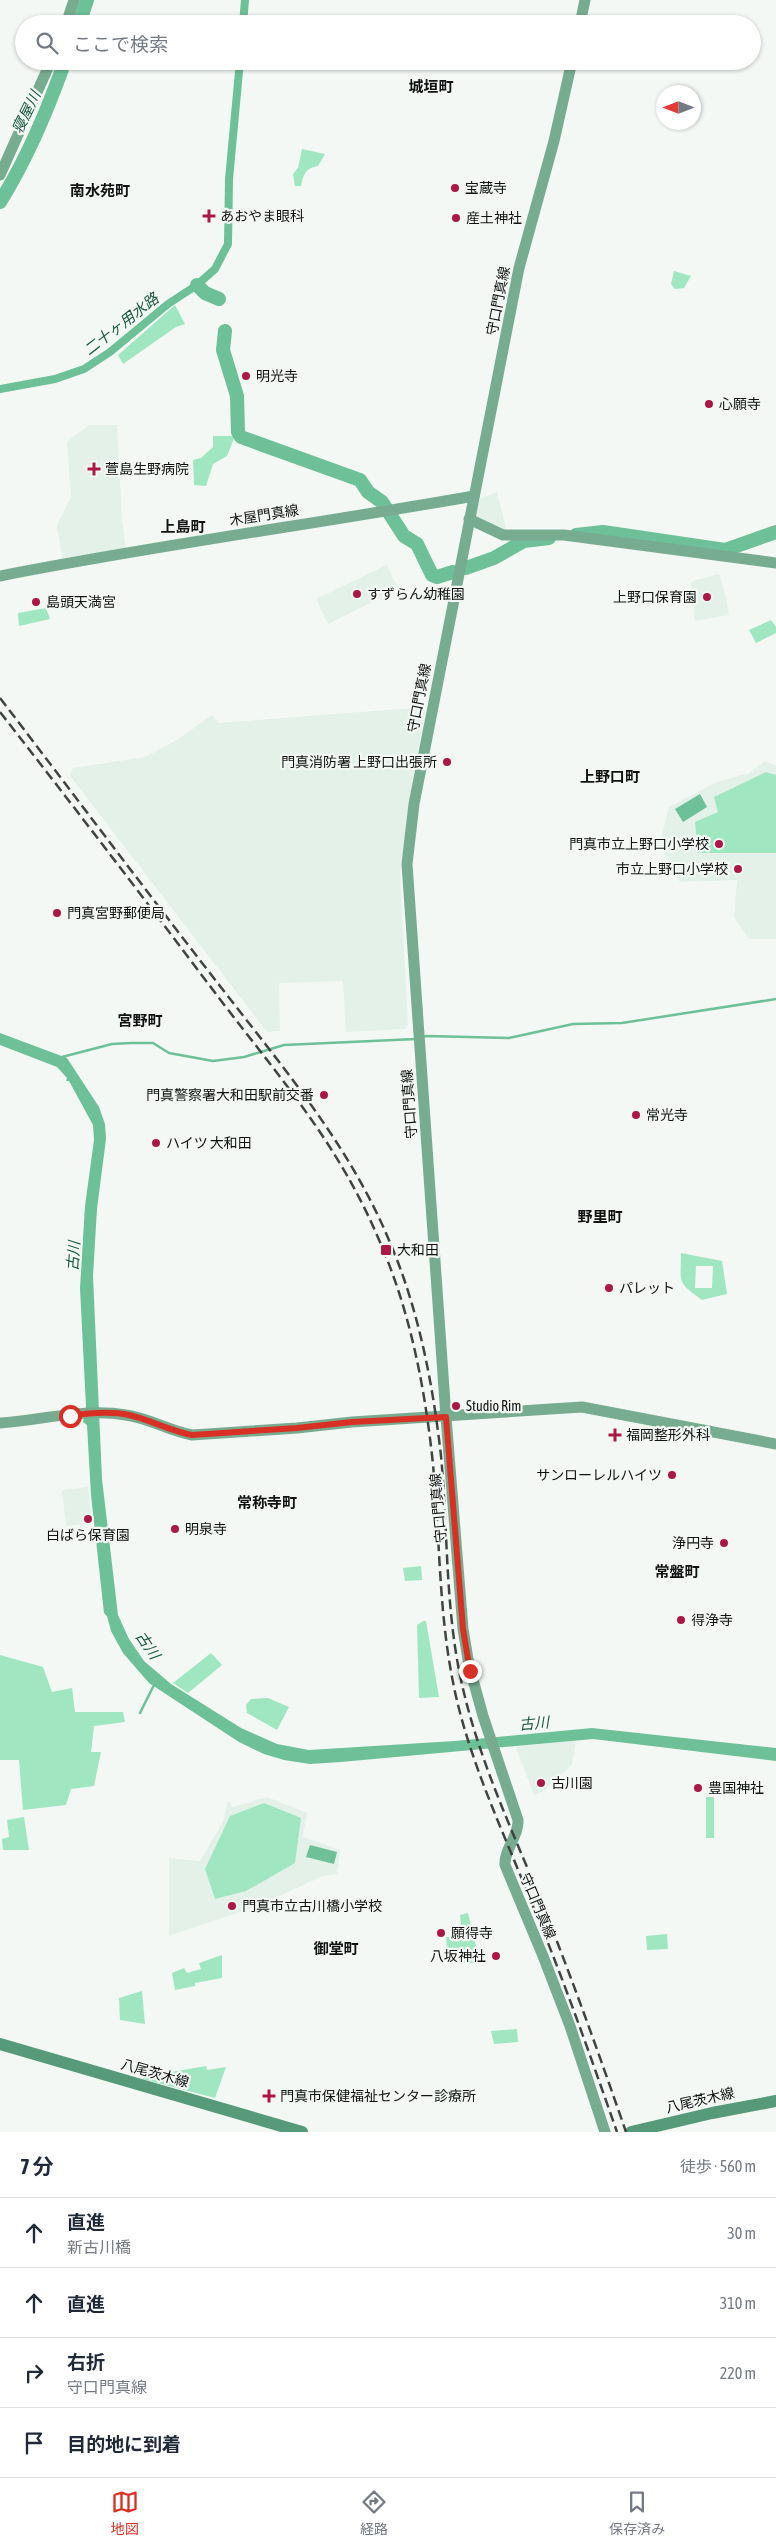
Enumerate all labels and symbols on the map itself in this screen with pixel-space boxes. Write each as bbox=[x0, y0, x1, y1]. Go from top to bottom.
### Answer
district label: 城垣町 bbox=[408, 78, 454, 95]
north arrow bbox=[656, 85, 701, 130]
water label: 寝屋川 bbox=[8, 86, 44, 136]
place label: 宝蔵寺 bbox=[465, 180, 507, 196]
district label: 南水苑町 bbox=[70, 182, 130, 199]
marker: 宝蔵寺 bbox=[449, 182, 461, 194]
place label: あおやま眼科 bbox=[220, 208, 304, 224]
marker: あおやま眼科 bbox=[202, 209, 216, 223]
place label: 産土神社 bbox=[466, 210, 522, 226]
marker: 産土神社 bbox=[450, 212, 462, 224]
street label: 守口門真線 bbox=[483, 265, 513, 337]
water label: 二十ヶ用水路 bbox=[80, 288, 163, 358]
place label: 明光寺 bbox=[256, 368, 298, 384]
marker: 明光寺 bbox=[240, 370, 252, 382]
place label: 心願寺 bbox=[719, 396, 761, 412]
marker: 心願寺 bbox=[703, 398, 715, 410]
place label: 萱島生野病院 bbox=[105, 461, 189, 477]
marker: 萱島生野病院 bbox=[87, 462, 101, 476]
street label: 木屋門真線 bbox=[228, 502, 300, 528]
district label: 上島町 bbox=[160, 518, 206, 535]
place label: すずらん幼稚園 bbox=[367, 586, 465, 602]
marker: すずらん幼稚園 bbox=[351, 588, 363, 600]
place label: 上野口保育園 bbox=[613, 589, 697, 605]
marker: 上野口保育園 bbox=[701, 591, 713, 603]
place label: 島頭天満宮 bbox=[46, 594, 116, 610]
marker: 島頭天満宮 bbox=[30, 596, 42, 608]
street label: 守口門真線 bbox=[404, 662, 434, 734]
place label: 門真消防署 上野口出張所 bbox=[281, 754, 437, 770]
marker: 門真消防署 上野口出張所 bbox=[441, 756, 453, 768]
district label: 上野口町 bbox=[580, 768, 640, 785]
place label: 門真市立上野口小学校 bbox=[569, 836, 709, 852]
marker: 門真市立上野口小学校 bbox=[713, 838, 725, 850]
place label: 市立上野口小学校 bbox=[616, 861, 728, 877]
marker: 市立上野口小学校 bbox=[732, 863, 744, 875]
place label: 門真宮野郵便局 bbox=[67, 905, 165, 921]
marker: 門真宮野郵便局 bbox=[51, 907, 63, 919]
district label: 宮野町 bbox=[117, 1012, 163, 1029]
street label: 守口門真線 bbox=[399, 1069, 419, 1139]
place label: 門真警察署大和田駅前交番 bbox=[146, 1087, 314, 1103]
marker: 門真警察署大和田駅前交番 bbox=[318, 1089, 330, 1101]
place label: 常光寺 bbox=[646, 1107, 688, 1123]
marker: 常光寺 bbox=[630, 1109, 642, 1121]
place label: ハイツ 大和田 bbox=[166, 1135, 252, 1151]
marker: ハイツ 大和田 bbox=[150, 1137, 162, 1149]
district label: 野里町 bbox=[577, 1208, 623, 1225]
water label: 古川 bbox=[63, 1238, 83, 1272]
place label: 大和田 bbox=[397, 1242, 439, 1258]
marker: 大和田 bbox=[379, 1243, 393, 1257]
place label: パレット bbox=[619, 1280, 675, 1296]
marker: パレット bbox=[603, 1282, 615, 1294]
place label: Studio Rim bbox=[466, 1398, 521, 1414]
marker: Studio Rim bbox=[450, 1400, 462, 1412]
route start bbox=[59, 1405, 82, 1428]
place label: 福岡整形外科 bbox=[626, 1427, 710, 1443]
marker: 福岡整形外科 bbox=[608, 1428, 622, 1442]
place label: サンローレルハイツ bbox=[536, 1467, 662, 1483]
marker: サンローレルハイツ bbox=[666, 1469, 678, 1481]
street label: 守口門真線 bbox=[427, 1472, 449, 1544]
district label: 常称寺町 bbox=[237, 1494, 297, 1511]
marker: 白ばら保育園 bbox=[82, 1513, 94, 1525]
place label: 明泉寺 bbox=[185, 1521, 227, 1537]
marker: 明泉寺 bbox=[169, 1523, 181, 1535]
place label: 白ばら保育園 bbox=[46, 1527, 130, 1543]
place label: 浄円寺 bbox=[672, 1535, 714, 1551]
marker: 浄円寺 bbox=[718, 1537, 730, 1549]
district label: 常盤町 bbox=[654, 1563, 700, 1580]
place label: 得浄寺 bbox=[691, 1612, 733, 1628]
marker: 得浄寺 bbox=[675, 1614, 687, 1626]
water label: 古川 bbox=[133, 1628, 165, 1664]
route end bbox=[459, 1660, 482, 1683]
water label: 古川 bbox=[518, 1713, 552, 1733]
place label: 古川園 bbox=[551, 1775, 593, 1791]
marker: 古川園 bbox=[535, 1777, 547, 1789]
place label: 豊国神社 bbox=[708, 1780, 764, 1796]
marker: 豊国神社 bbox=[692, 1782, 704, 1794]
street label: 守口門真線 bbox=[517, 1871, 559, 1941]
place label: 門真市立古川橋小学校 bbox=[242, 1898, 382, 1914]
marker: 門真市立古川橋小学校 bbox=[226, 1900, 238, 1912]
place label: 願得寺 bbox=[451, 1925, 493, 1941]
marker: 願得寺 bbox=[435, 1927, 447, 1939]
district label: 御堂町 bbox=[313, 1940, 359, 1957]
place label: 八坂神社 bbox=[430, 1948, 486, 1964]
marker: 八坂神社 bbox=[490, 1950, 502, 1962]
street label: 八尾茨木線 bbox=[119, 2056, 191, 2090]
street label: 八尾茨木線 bbox=[664, 2084, 736, 2116]
place label: 門真市保健福祉センター診療所 bbox=[280, 2088, 476, 2104]
marker: 門真市保健福祉センター診療所 bbox=[262, 2089, 276, 2103]

